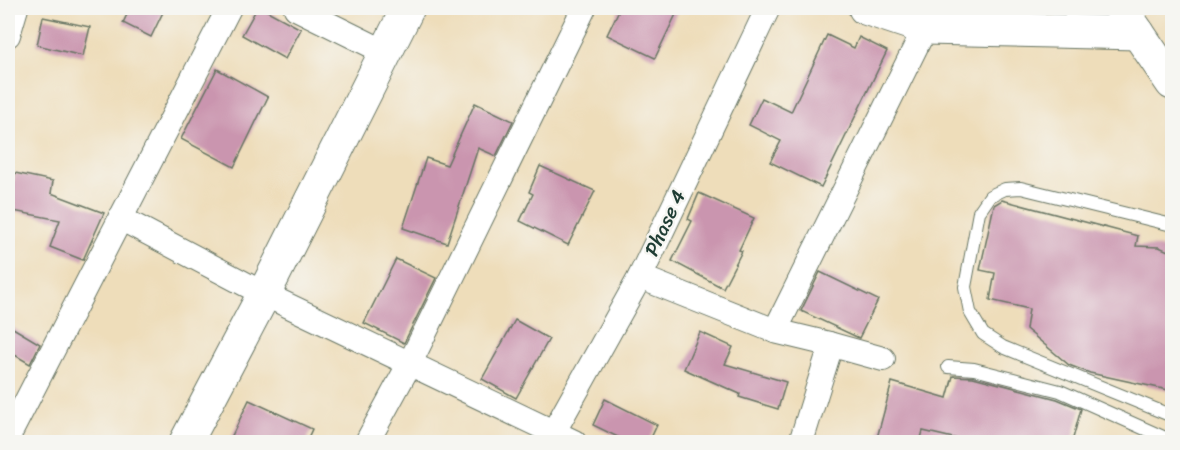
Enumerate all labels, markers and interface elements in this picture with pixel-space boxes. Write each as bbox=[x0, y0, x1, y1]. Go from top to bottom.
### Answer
street label: Phase 4 bbox=[634, 184, 696, 262]

